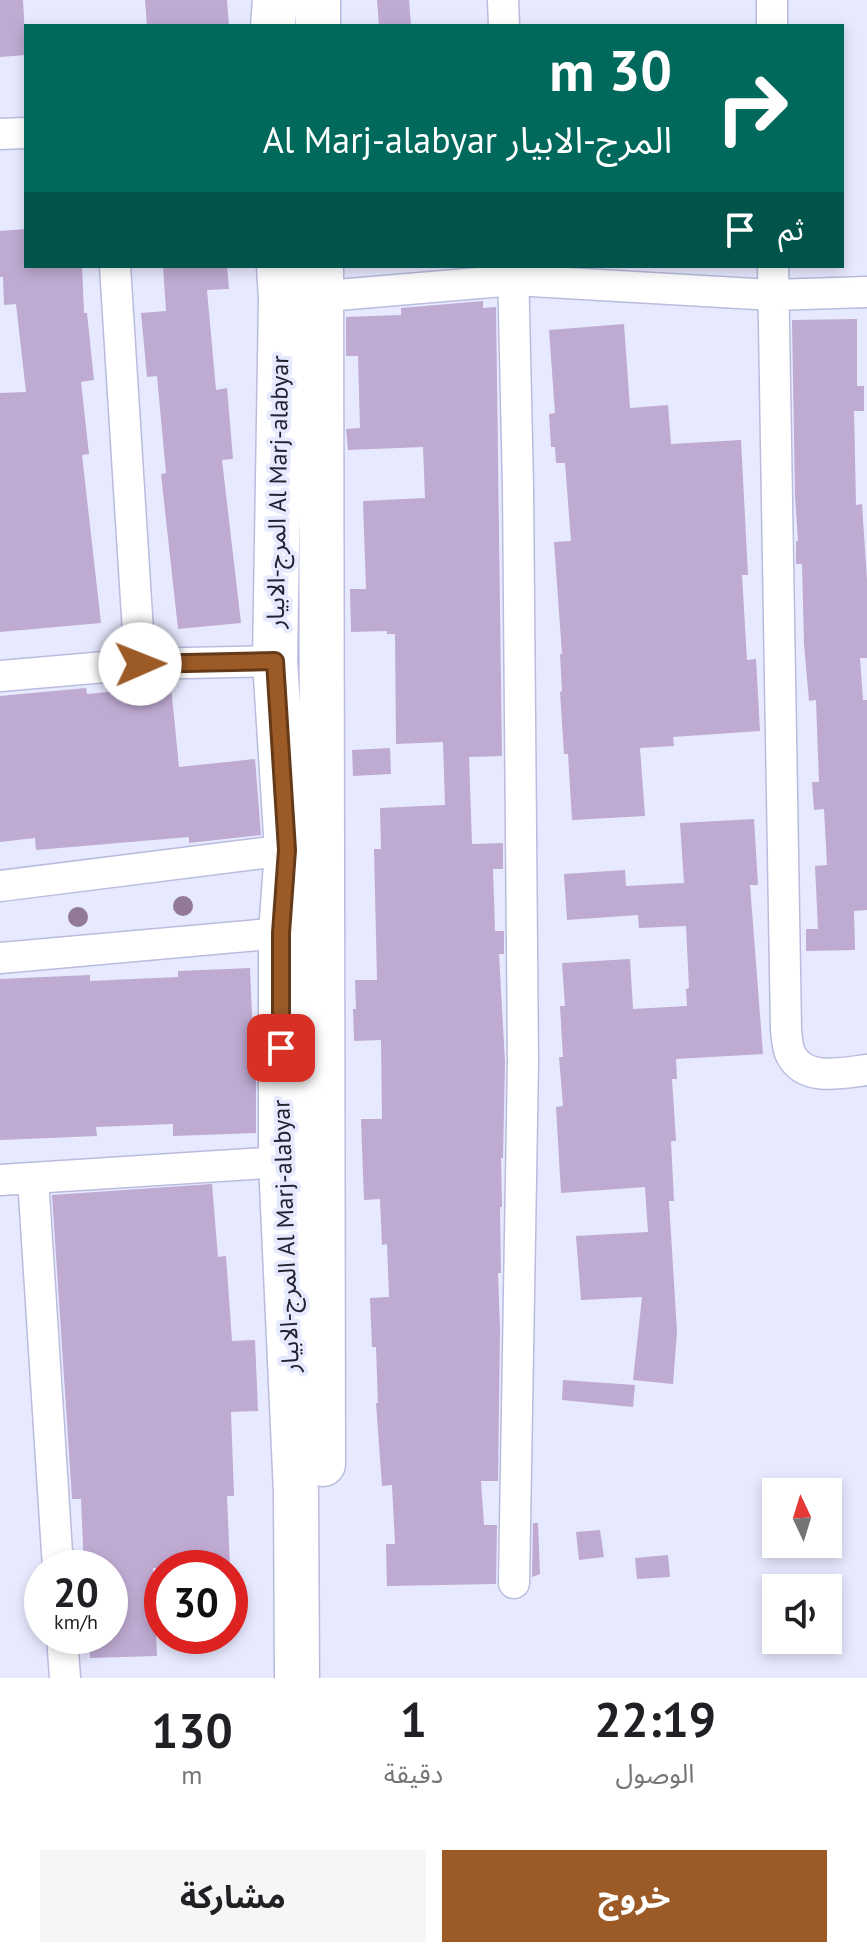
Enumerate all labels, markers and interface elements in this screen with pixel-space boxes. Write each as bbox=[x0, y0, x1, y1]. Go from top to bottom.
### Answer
text: 30 m bbox=[549, 34, 672, 106]
icon: right bbox=[700, 56, 804, 160]
text: المرج-الابيار Al Marj-alabyar bbox=[263, 116, 672, 163]
icon: arrive bbox=[718, 208, 762, 252]
text: ثم bbox=[778, 209, 804, 248]
street label: المرج-الابيار Al Marj-alabyar bbox=[260, 355, 297, 630]
position arrow bbox=[98, 622, 182, 706]
pin bbox=[247, 1014, 315, 1082]
icon: arrive bbox=[259, 1026, 303, 1070]
street label: المرج-الابيار Al Marj-alabyar bbox=[265, 1099, 308, 1374]
north arrow bbox=[762, 1478, 842, 1558]
map controls bbox=[762, 1478, 842, 1654]
speed limit sign: 30 bbox=[144, 1550, 248, 1654]
text: 20 bbox=[53, 1566, 99, 1618]
button: sound bbox=[762, 1574, 842, 1654]
text: km/h bbox=[54, 1609, 98, 1635]
text: 1 bbox=[400, 1688, 427, 1750]
text: 22:19 bbox=[594, 1688, 716, 1750]
text: 130 bbox=[151, 1699, 233, 1761]
text: دقيقة bbox=[384, 1757, 443, 1790]
text: الوصول bbox=[616, 1757, 695, 1790]
text: m bbox=[181, 1758, 202, 1791]
button: مشاركة bbox=[40, 1850, 426, 1942]
button: خروج bbox=[442, 1850, 827, 1942]

